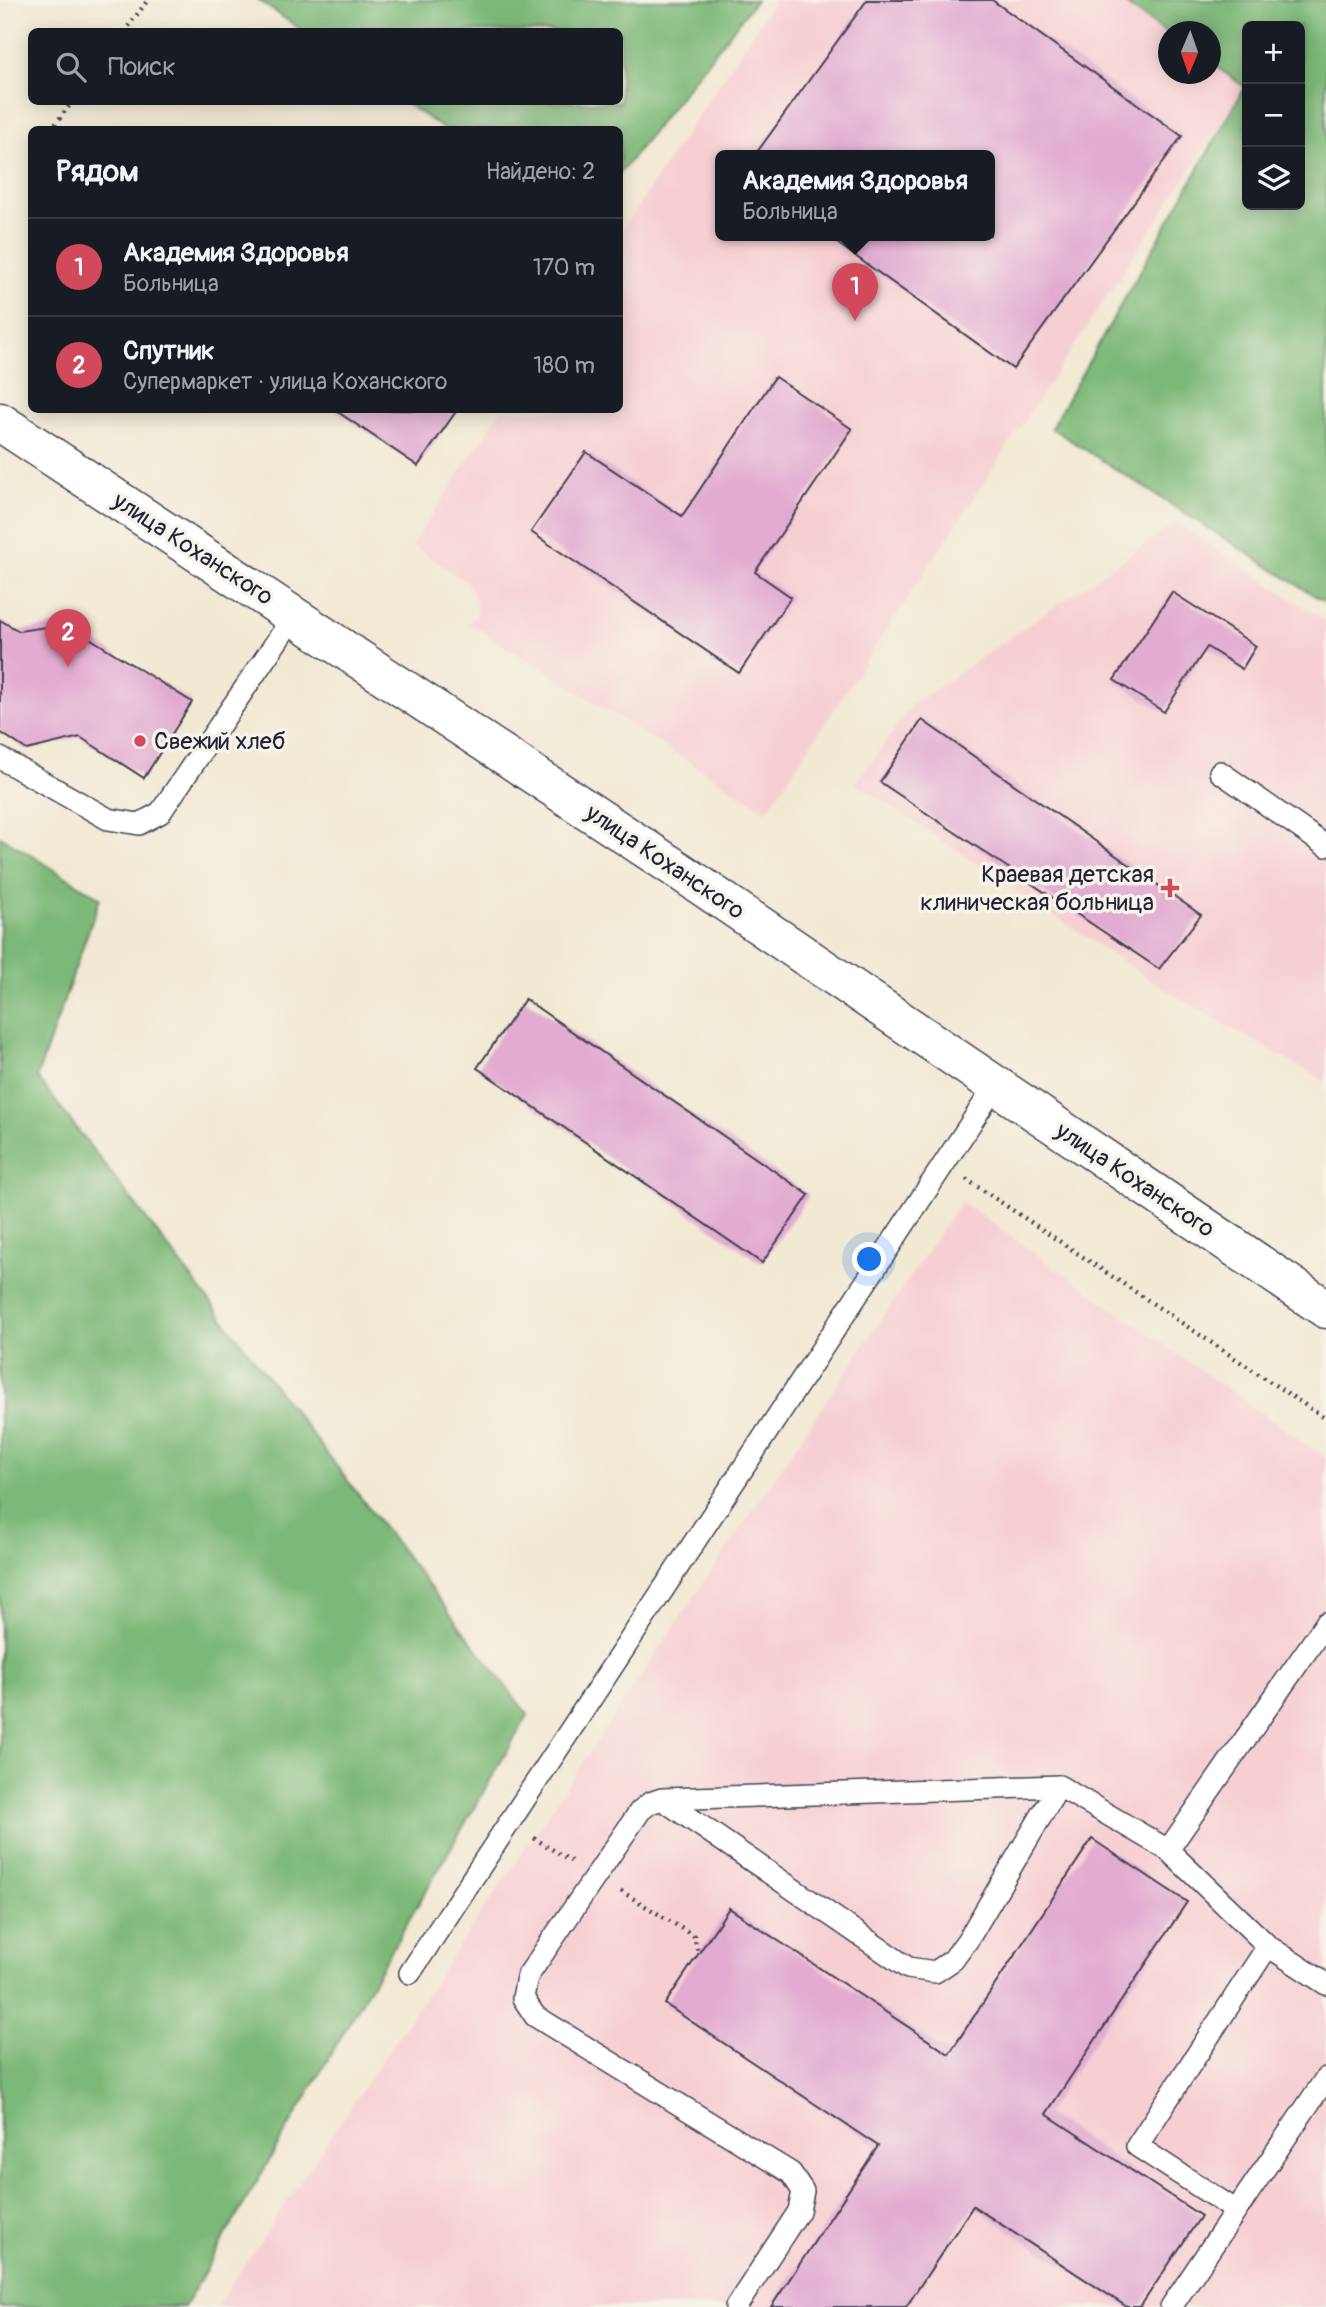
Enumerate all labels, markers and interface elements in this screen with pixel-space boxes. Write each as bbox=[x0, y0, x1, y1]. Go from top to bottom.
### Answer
north arrow bbox=[1158, 21, 1221, 84]
map controls bbox=[1242, 21, 1305, 210]
button: + bbox=[1242, 21, 1305, 84]
search box bbox=[28, 28, 623, 105]
icon: search bbox=[52, 48, 90, 86]
text: Поиск bbox=[108, 51, 176, 83]
button: − bbox=[1242, 84, 1305, 147]
button: layers bbox=[1242, 147, 1305, 210]
popup bbox=[715, 150, 995, 241]
text: Рядом bbox=[56, 153, 139, 190]
text: Найдено: 2 bbox=[486, 157, 595, 186]
text: Академия Здоровья bbox=[742, 165, 968, 197]
text: Больница bbox=[742, 197, 838, 226]
text: Академия Здоровья bbox=[123, 237, 349, 269]
text: 1 bbox=[75, 253, 84, 282]
text: 170 m bbox=[533, 253, 595, 282]
pin: 1 bbox=[832, 263, 878, 321]
text: Больница bbox=[123, 269, 219, 298]
text: Спутник bbox=[123, 335, 214, 367]
text: 2 bbox=[73, 351, 85, 380]
text: 180 m bbox=[533, 351, 595, 380]
text: Супермаркет · улица Коханского bbox=[123, 367, 447, 396]
street label: улица Коханского bbox=[107, 486, 279, 612]
pin: 2 bbox=[45, 609, 91, 667]
place label: Свежий хлеб bbox=[154, 727, 286, 756]
marker: Свежий хлеб bbox=[132, 733, 148, 749]
street label: улица Коханского bbox=[579, 798, 750, 926]
place label: Краевая детская клиническая больница bbox=[920, 860, 1154, 917]
marker: Краевая детская клиническая больница bbox=[1160, 878, 1180, 898]
street label: улица Коханского bbox=[1049, 1116, 1220, 1244]
your location bbox=[852, 1242, 886, 1276]

